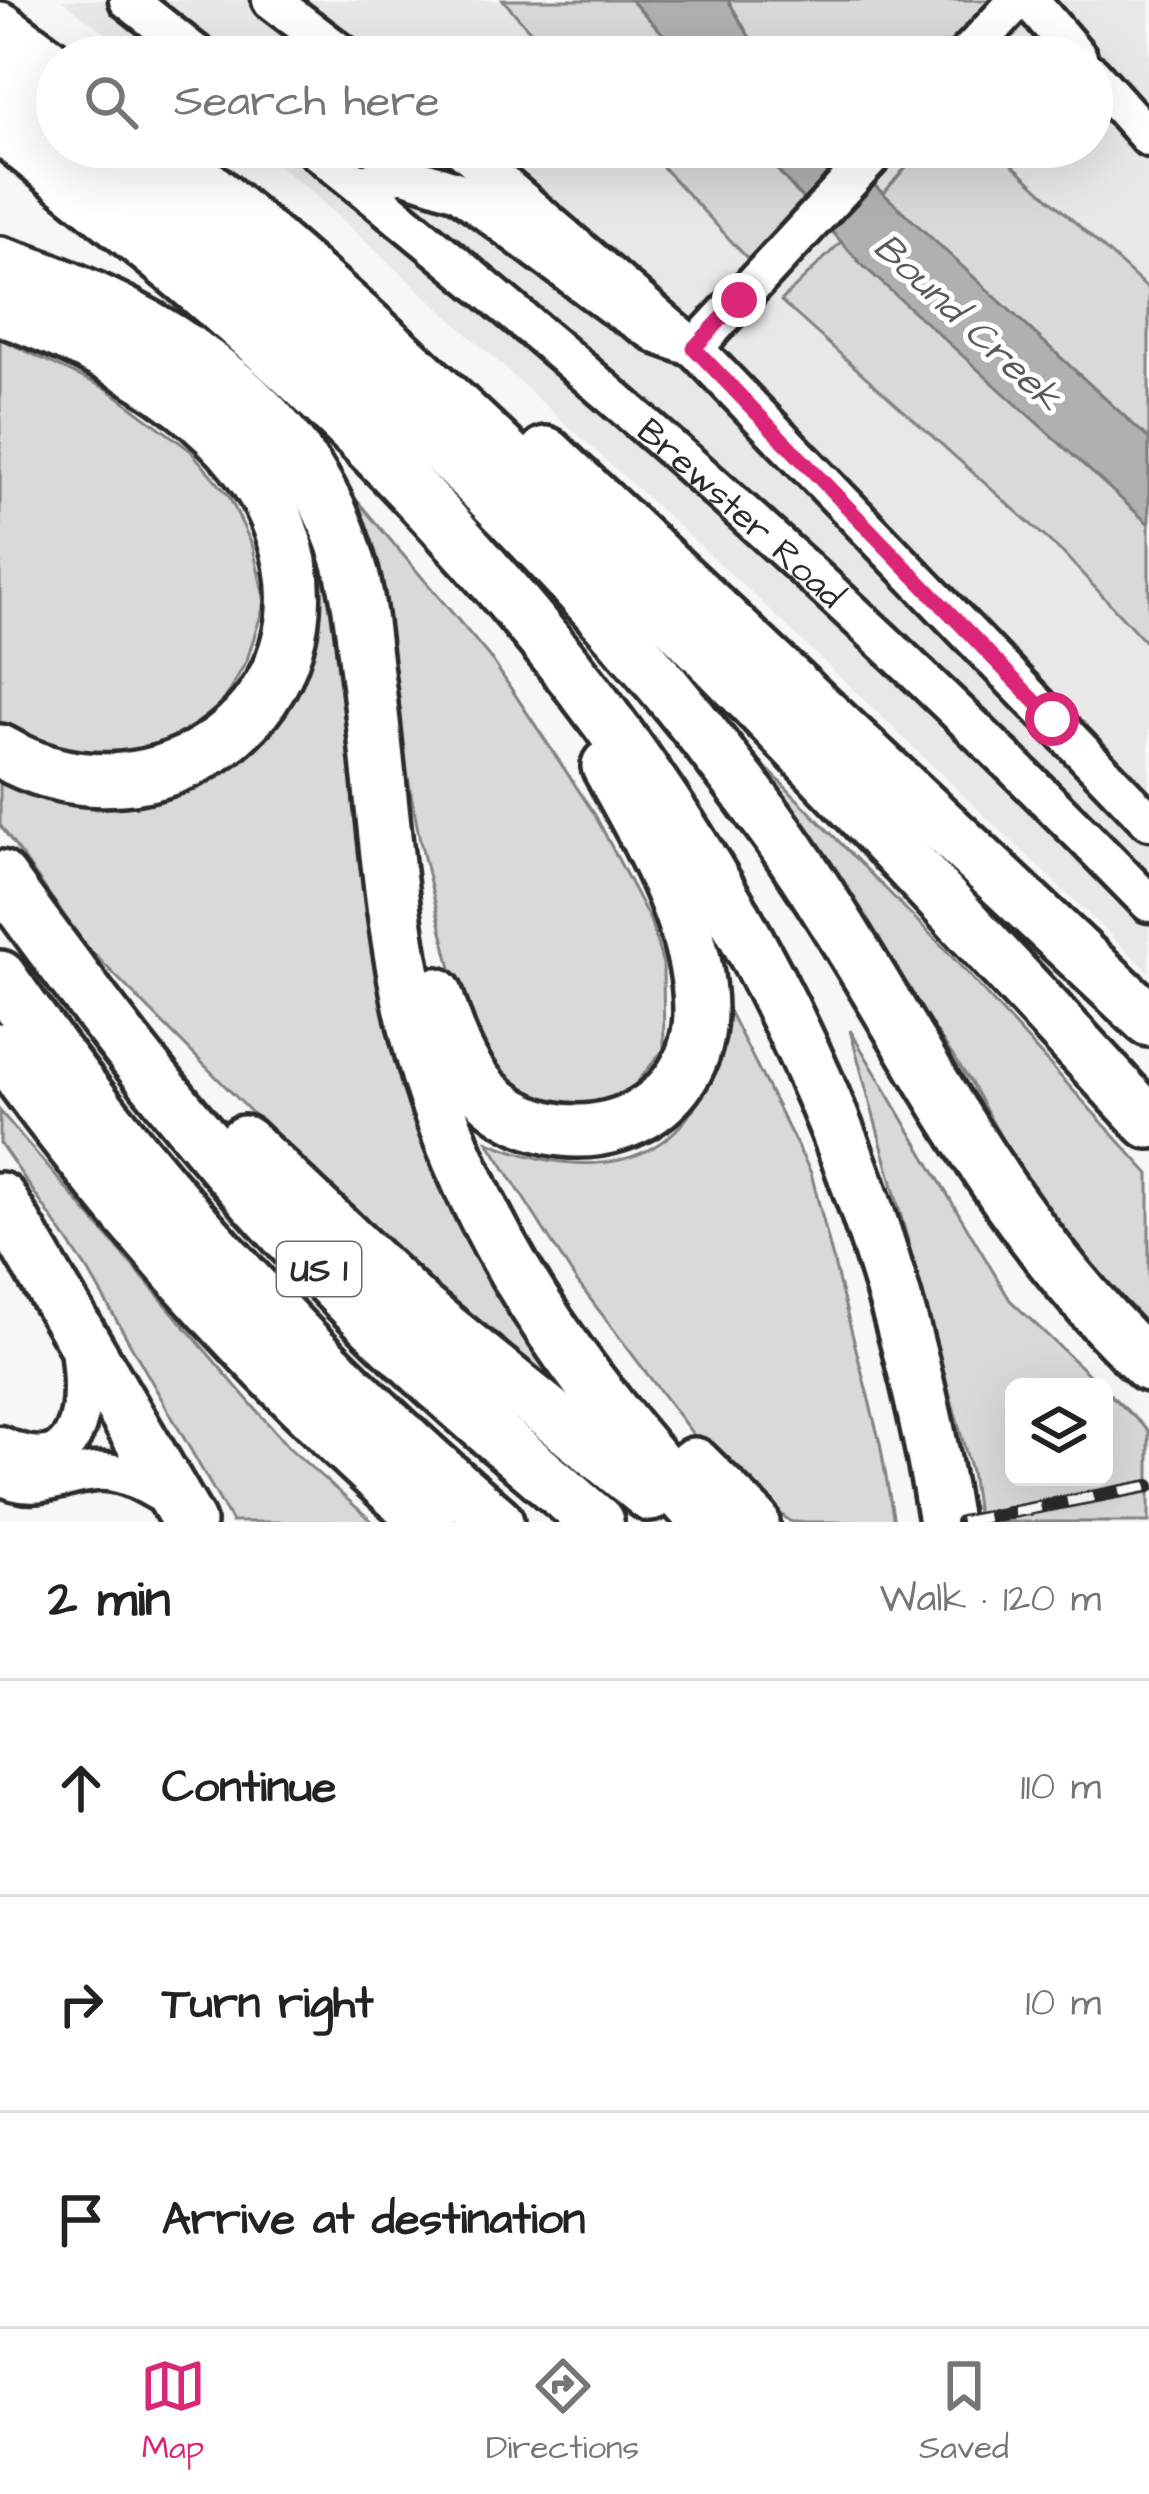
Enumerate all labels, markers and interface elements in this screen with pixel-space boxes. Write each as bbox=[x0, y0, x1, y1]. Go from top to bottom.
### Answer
search box bbox=[36, 36, 1113, 168]
icon: search bbox=[78, 69, 144, 135]
text: Search here bbox=[174, 71, 440, 133]
water label: Bound Creek bbox=[861, 222, 1074, 425]
route end bbox=[712, 273, 766, 327]
street label: Brewster Road bbox=[625, 407, 855, 621]
route start bbox=[1025, 692, 1079, 746]
road number: US 1 bbox=[277, 1242, 361, 1296]
map controls bbox=[1005, 1378, 1113, 1486]
button: layers bbox=[1005, 1378, 1113, 1486]
text: 2 min bbox=[48, 1565, 171, 1636]
text: Walk · 120 m bbox=[880, 1573, 1101, 1627]
icon: ahead bbox=[48, 1755, 114, 1821]
text: Continue bbox=[162, 1757, 336, 1819]
text: 110 m bbox=[1020, 1761, 1101, 1815]
icon: right bbox=[48, 1971, 114, 2037]
text: Turn right bbox=[162, 1973, 374, 2035]
text: 10 m bbox=[1025, 1977, 1101, 2031]
icon: arrive bbox=[48, 2187, 114, 2253]
text: Arrive at destination bbox=[162, 2189, 585, 2251]
tab: Map bbox=[140, 2353, 206, 2471]
tab: Directions bbox=[486, 2353, 639, 2471]
tab: Saved bbox=[919, 2353, 1009, 2471]

